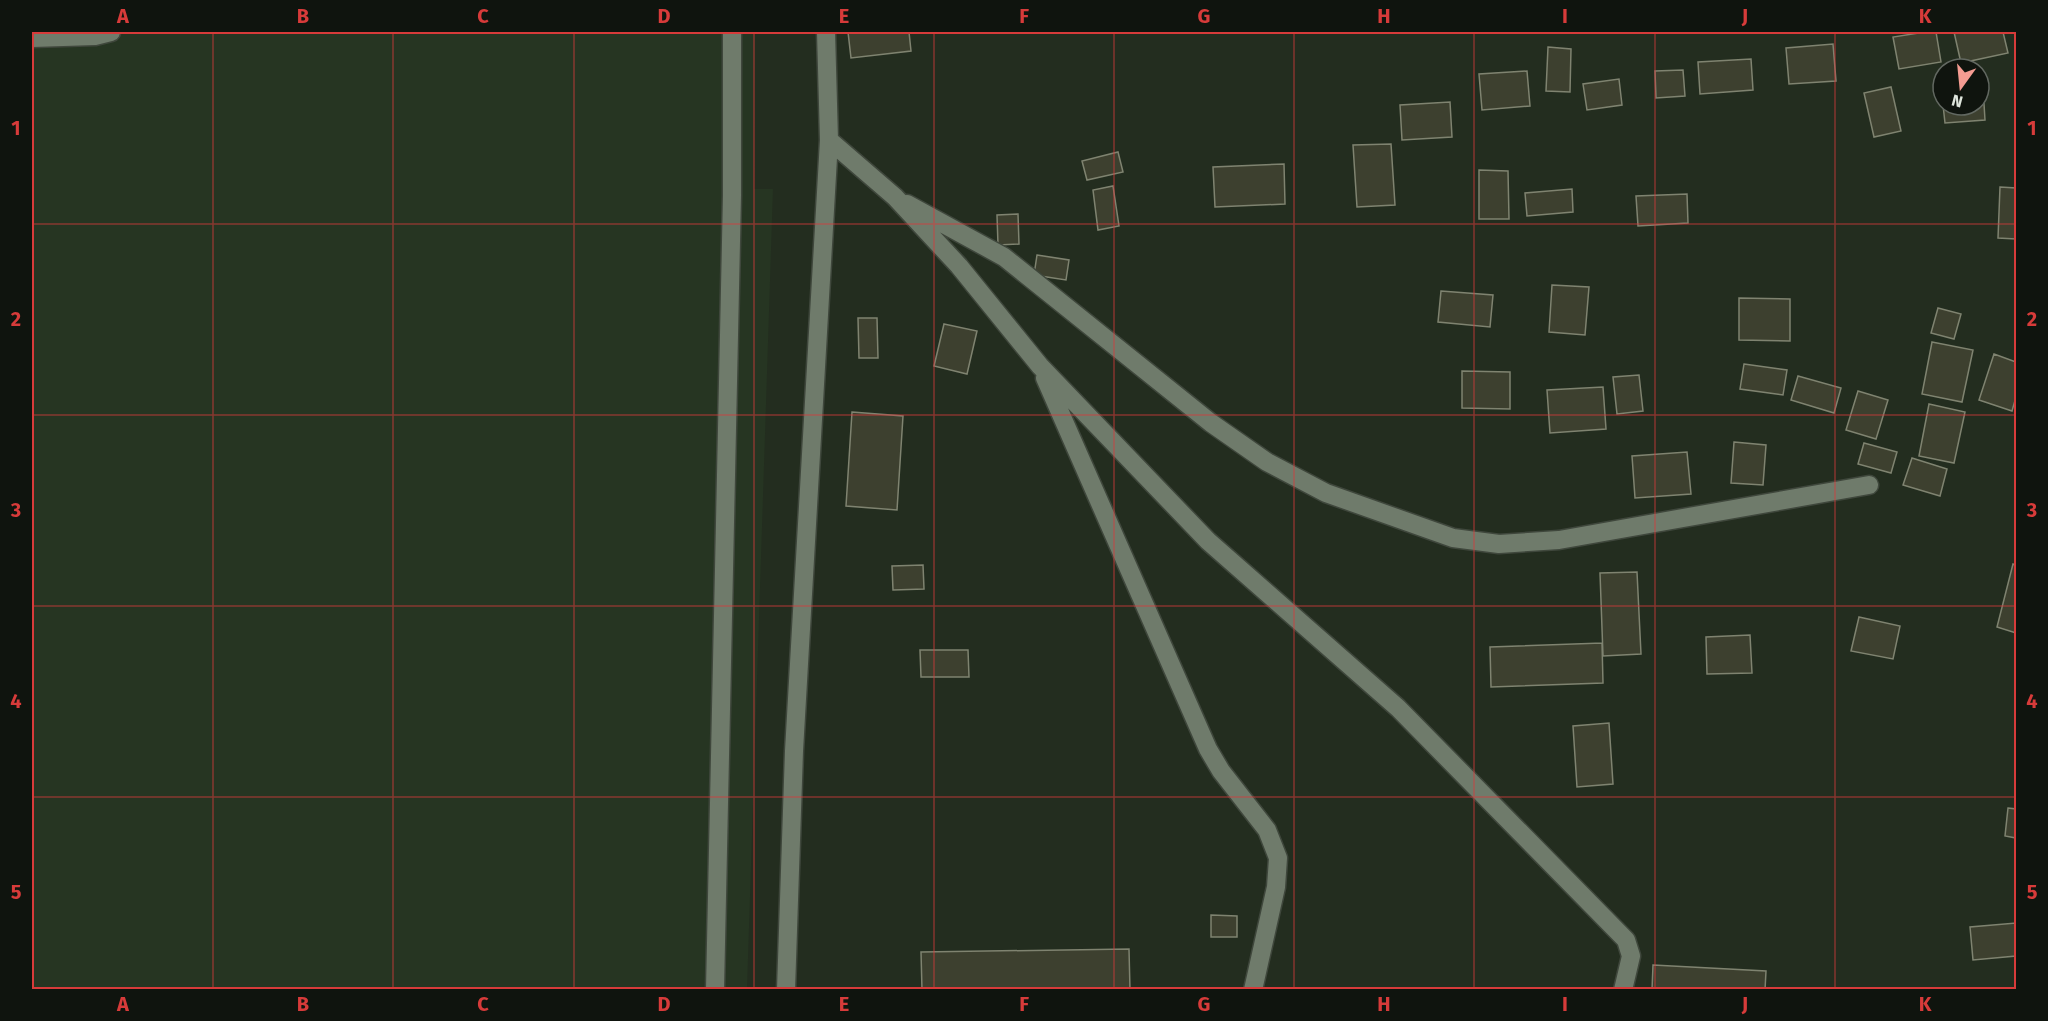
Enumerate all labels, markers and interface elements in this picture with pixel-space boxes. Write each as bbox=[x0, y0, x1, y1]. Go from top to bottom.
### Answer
text: A bbox=[116, 4, 130, 28]
text: B bbox=[297, 4, 309, 28]
text: C bbox=[477, 4, 489, 28]
text: D bbox=[657, 4, 671, 28]
text: E bbox=[839, 4, 849, 28]
text: F bbox=[1019, 4, 1029, 28]
text: G bbox=[1198, 4, 1210, 28]
text: H bbox=[1377, 4, 1391, 28]
text: I bbox=[1562, 4, 1568, 28]
text: J bbox=[1741, 4, 1748, 28]
text: K bbox=[1919, 4, 1932, 28]
north arrow bbox=[1931, 57, 1991, 117]
text: N bbox=[1950, 90, 1965, 112]
text: 1 bbox=[11, 116, 21, 140]
text: 1 bbox=[2027, 116, 2037, 140]
text: 2 bbox=[11, 307, 21, 331]
text: 2 bbox=[2027, 307, 2037, 331]
text: 3 bbox=[10, 498, 21, 522]
text: 3 bbox=[2026, 498, 2037, 522]
text: 4 bbox=[10, 689, 22, 713]
text: 4 bbox=[2026, 689, 2038, 713]
text: 5 bbox=[11, 880, 22, 904]
text: 5 bbox=[2027, 880, 2038, 904]
text: A bbox=[116, 992, 130, 1016]
text: B bbox=[297, 992, 309, 1016]
text: C bbox=[477, 992, 489, 1016]
text: D bbox=[657, 992, 671, 1016]
text: E bbox=[839, 992, 849, 1016]
text: F bbox=[1019, 992, 1029, 1016]
text: G bbox=[1198, 992, 1210, 1016]
text: H bbox=[1377, 992, 1391, 1016]
text: I bbox=[1562, 992, 1568, 1016]
text: J bbox=[1741, 992, 1748, 1016]
text: K bbox=[1919, 992, 1932, 1016]

